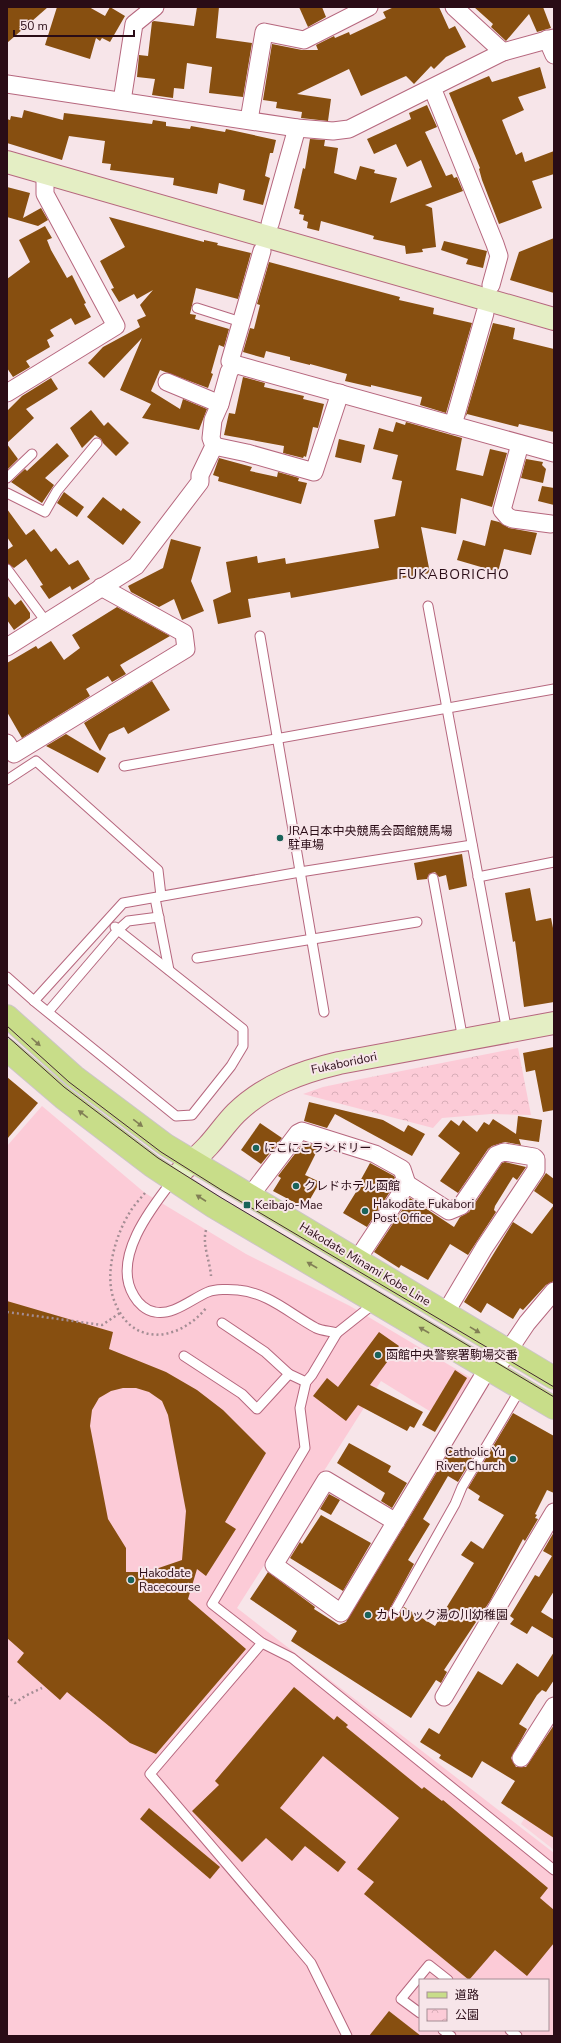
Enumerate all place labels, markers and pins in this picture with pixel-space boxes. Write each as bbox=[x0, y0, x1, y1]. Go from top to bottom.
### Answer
place label: JRA日本中央競馬会函館競馬場 駐車場 bbox=[287, 823, 453, 853]
marker: JRA日本中央競馬会函館競馬場 駐車場 bbox=[275, 833, 285, 843]
place label: にこにこランドリー bbox=[264, 1140, 372, 1156]
marker: にこにこランドリー bbox=[251, 1143, 261, 1153]
place label: クレドホテル函館 bbox=[304, 1178, 400, 1194]
marker: クレドホテル函館 bbox=[291, 1181, 301, 1191]
place label: Hakodate Fukabori Post Office bbox=[373, 1196, 474, 1226]
place label: Keibajo-Mae bbox=[255, 1197, 323, 1213]
marker: Keibajo-Mae bbox=[242, 1200, 252, 1210]
marker: Hakodate Fukabori Post Office bbox=[360, 1206, 370, 1216]
place label: 函館中央警察署駒場交番 bbox=[386, 1347, 518, 1363]
marker: 函館中央警察署駒場交番 bbox=[373, 1350, 383, 1360]
place label: Catholic Yu River Church bbox=[436, 1444, 505, 1474]
marker: Catholic Yu River Church bbox=[508, 1454, 518, 1464]
place label: Hakodate Racecourse bbox=[139, 1565, 200, 1595]
marker: Hakodate Racecourse bbox=[126, 1575, 136, 1585]
place label: カトリック湯の川幼稚園 bbox=[376, 1607, 508, 1623]
marker: カトリック湯の川幼稚園 bbox=[363, 1610, 373, 1620]

